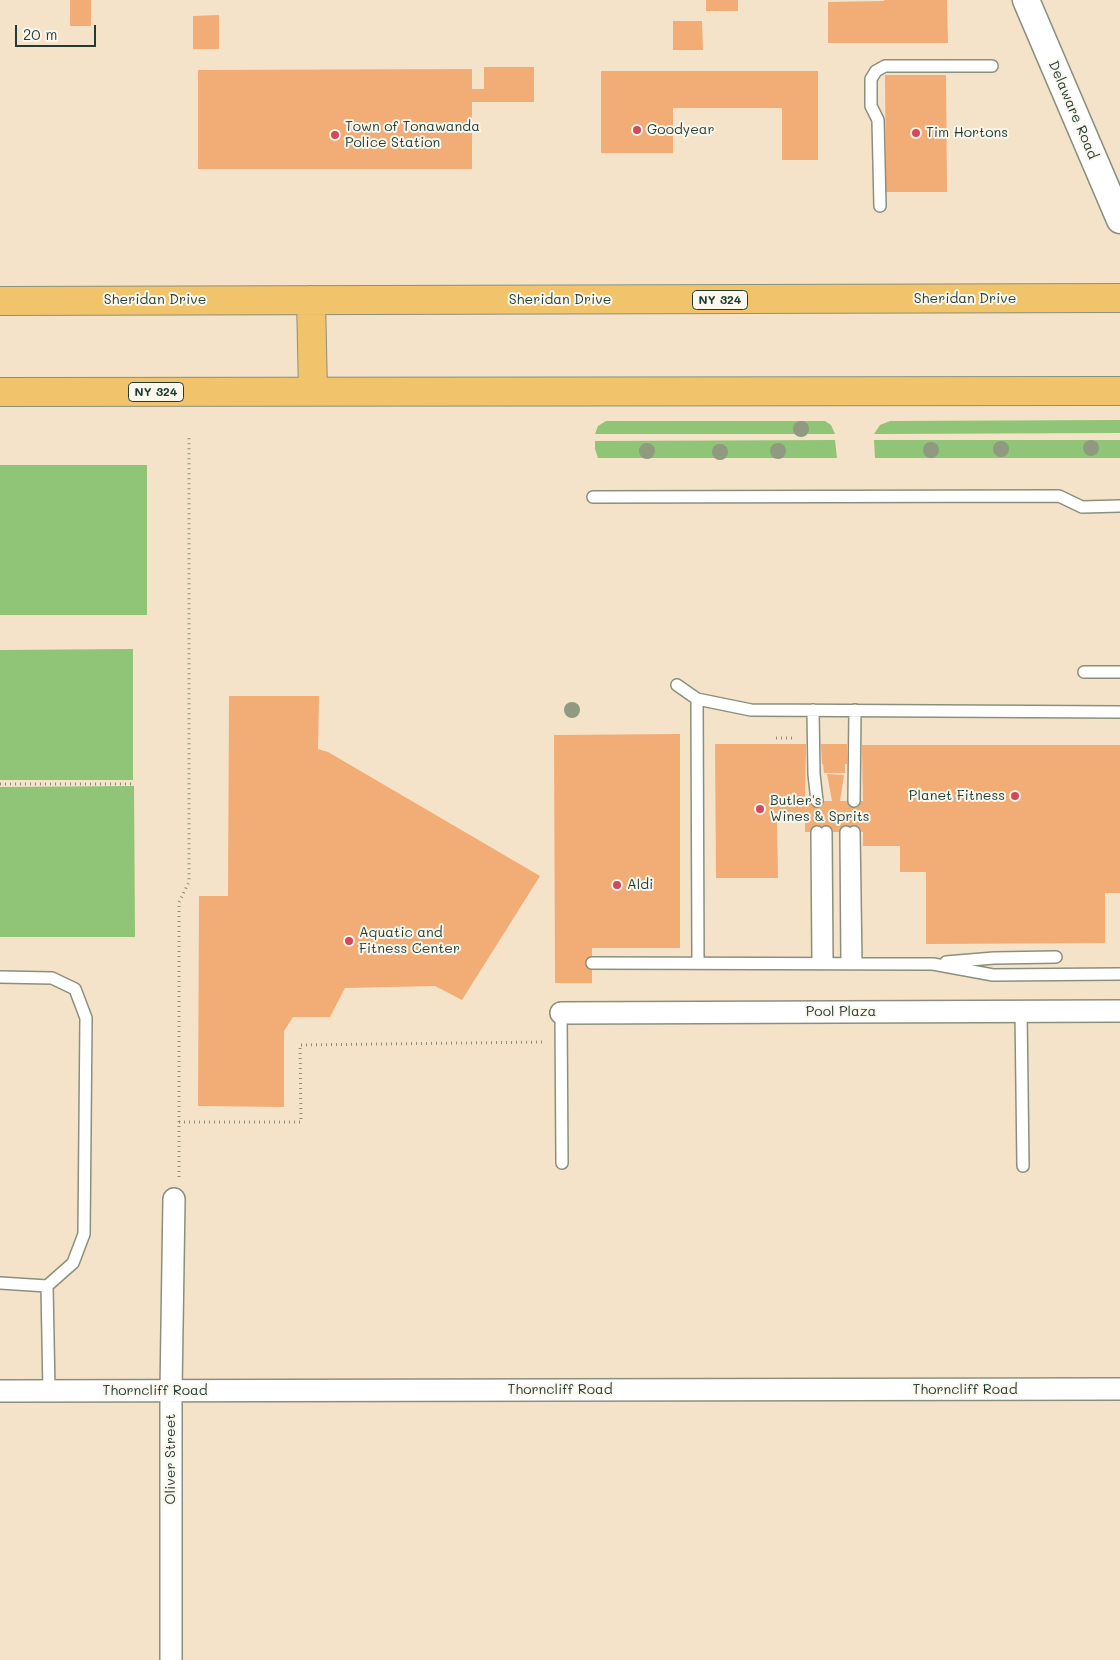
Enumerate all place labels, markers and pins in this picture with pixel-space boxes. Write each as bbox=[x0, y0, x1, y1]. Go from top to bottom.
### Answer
place label: Town of Tonawanda Police Station bbox=[345, 119, 480, 152]
place label: Goodyear bbox=[647, 122, 715, 138]
marker: Goodyear bbox=[631, 124, 643, 136]
place label: Tim Hortons bbox=[926, 125, 1008, 141]
marker: Tim Hortons bbox=[910, 127, 922, 139]
marker: Town of Tonawanda Police Station bbox=[329, 129, 341, 141]
place label: Planet Fitness bbox=[909, 788, 1005, 804]
marker: Planet Fitness bbox=[1009, 790, 1021, 802]
place label: Butler's Wines & Sprits bbox=[770, 793, 870, 826]
marker: Butler's Wines & Sprits bbox=[754, 803, 766, 815]
place label: Aldi bbox=[627, 877, 653, 893]
marker: Aldi bbox=[611, 879, 623, 891]
place label: Aquatic and Fitness Center bbox=[359, 925, 460, 958]
marker: Aquatic and Fitness Center bbox=[343, 935, 355, 947]

